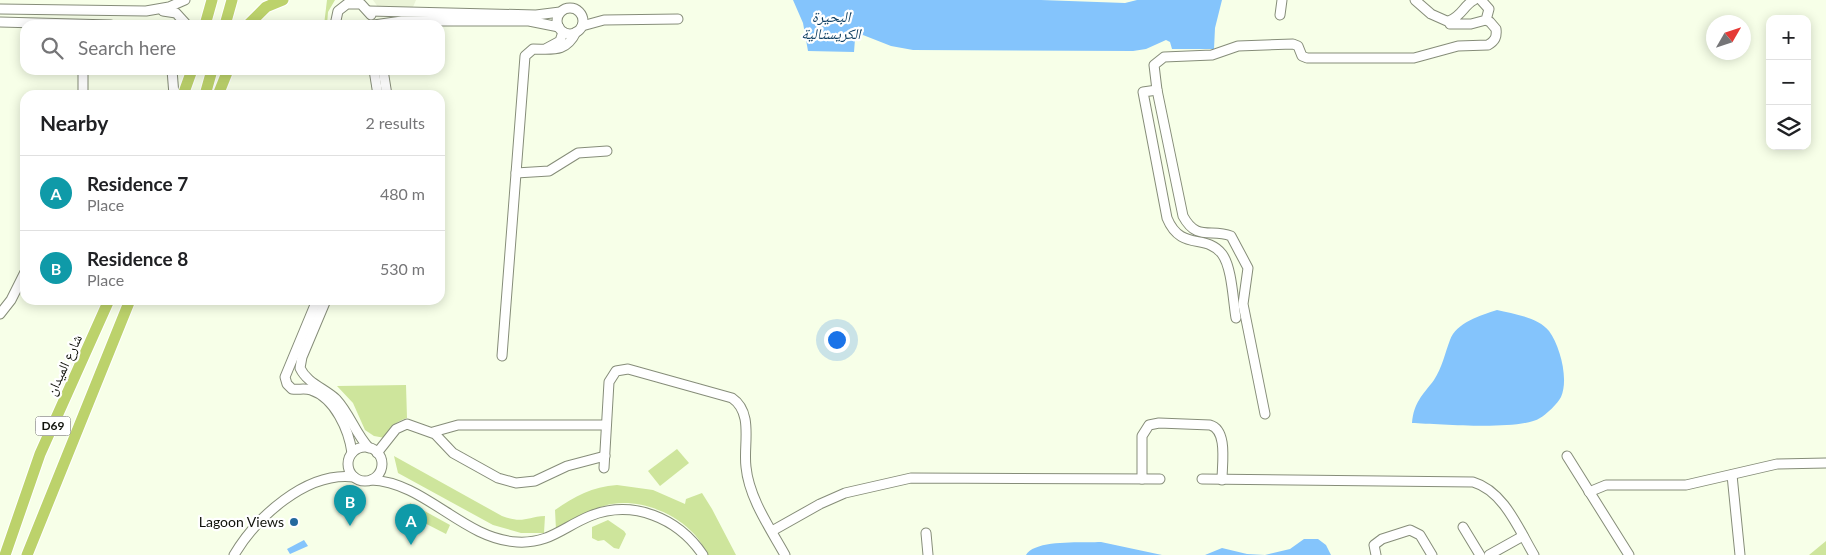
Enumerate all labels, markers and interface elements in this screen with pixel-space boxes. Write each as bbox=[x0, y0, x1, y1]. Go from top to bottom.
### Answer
water label: البحيرة الكريستالية bbox=[801, 7, 862, 43]
north arrow bbox=[1706, 15, 1751, 60]
map controls bbox=[1766, 15, 1811, 150]
button: + bbox=[1766, 15, 1811, 60]
search box bbox=[20, 20, 445, 75]
icon: search bbox=[38, 34, 66, 62]
text: Search here bbox=[78, 36, 176, 59]
button: − bbox=[1766, 60, 1811, 105]
button: layers bbox=[1766, 105, 1811, 150]
text: Nearby bbox=[40, 110, 108, 135]
text: 2 results bbox=[365, 113, 425, 132]
text: Residence 7 bbox=[87, 172, 188, 195]
text: A bbox=[50, 184, 62, 203]
text: 480 m bbox=[380, 184, 425, 203]
text: Place bbox=[87, 195, 124, 214]
text: Residence 8 bbox=[87, 247, 188, 270]
text: B bbox=[51, 259, 61, 278]
text: 530 m bbox=[380, 259, 425, 278]
text: Place bbox=[87, 270, 124, 289]
your location bbox=[824, 327, 850, 353]
street label: شارع الميدان bbox=[42, 332, 87, 399]
road number: D69 bbox=[36, 416, 70, 436]
pin: B bbox=[334, 485, 366, 526]
pin: A bbox=[395, 504, 427, 545]
place label: Lagoon Views bbox=[199, 513, 284, 530]
marker: Lagoon Views bbox=[288, 516, 300, 528]

